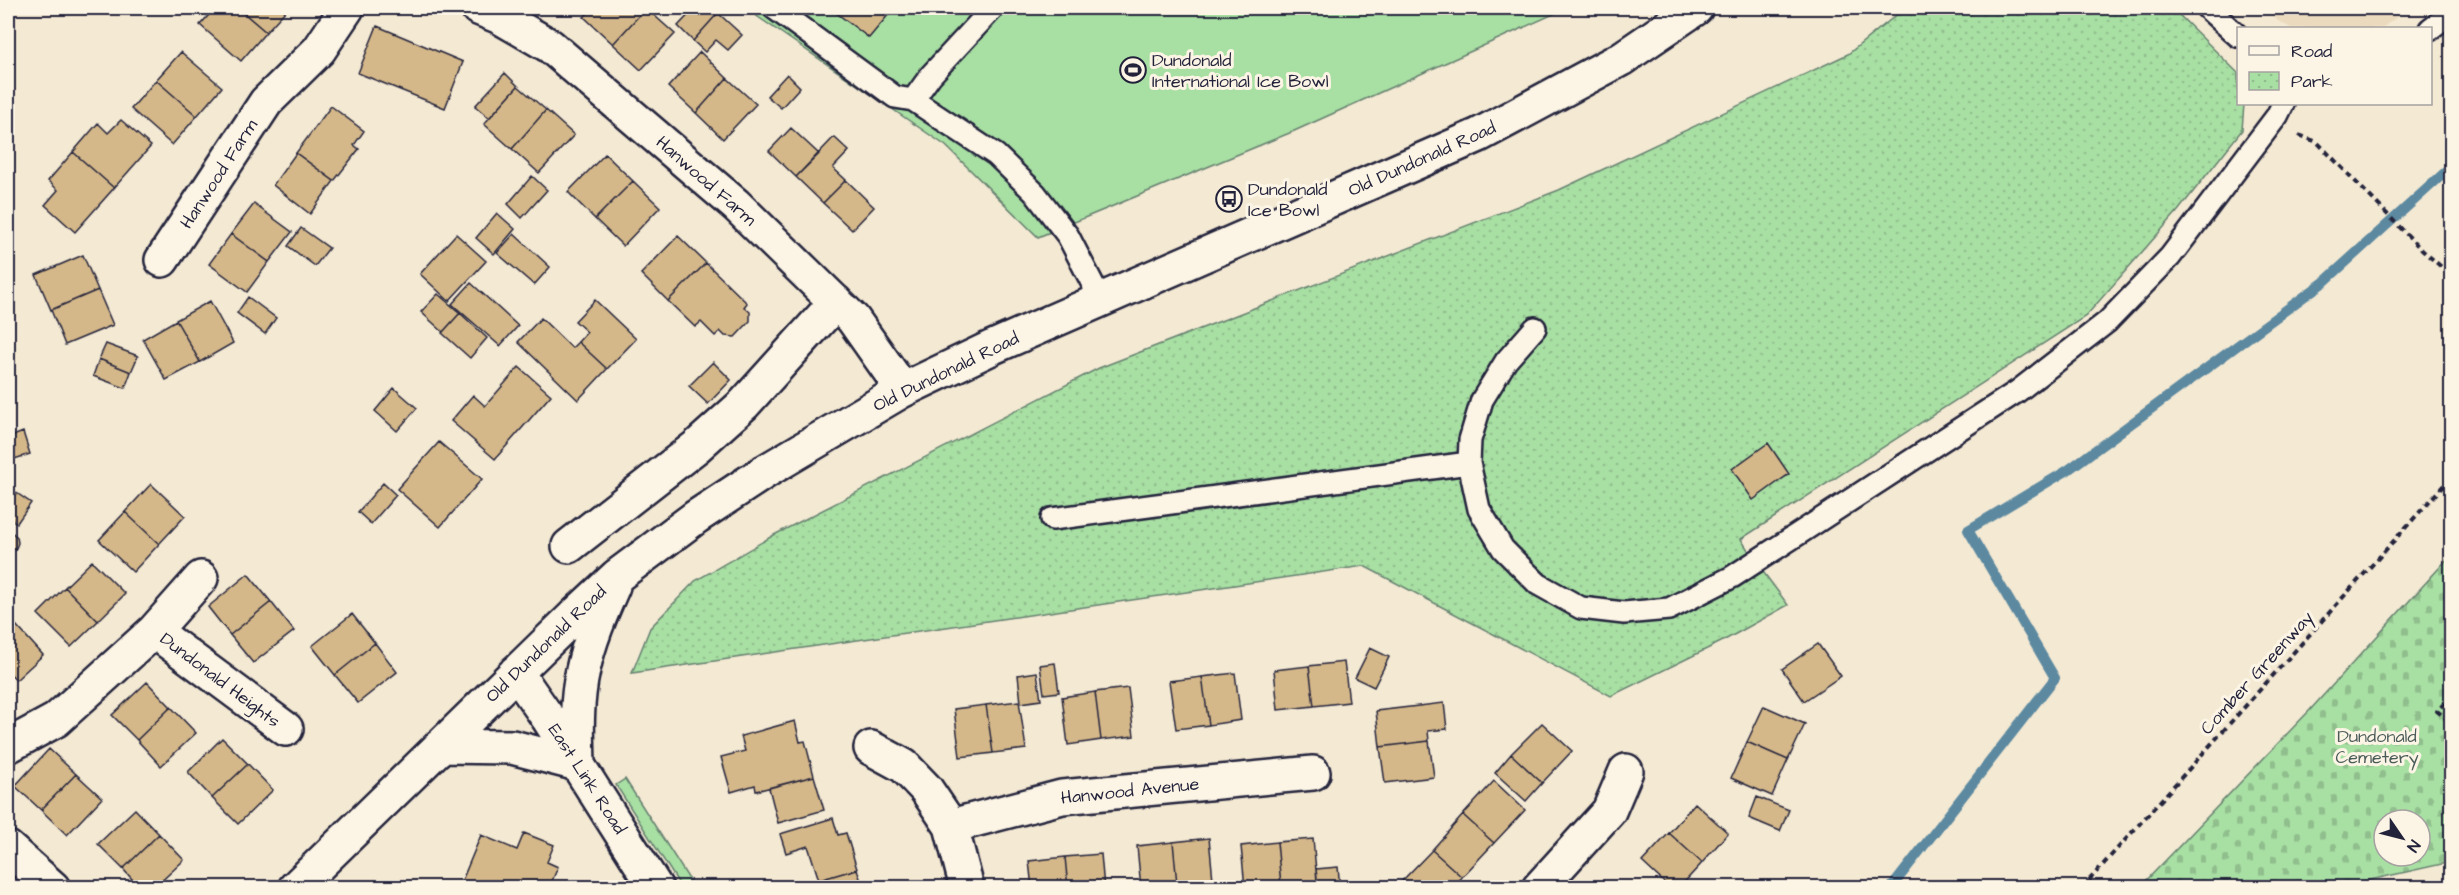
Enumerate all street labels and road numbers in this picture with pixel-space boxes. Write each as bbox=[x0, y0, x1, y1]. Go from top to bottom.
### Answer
street label: Hanwood Farm bbox=[174, 114, 264, 234]
street label: Old Dundonald Road bbox=[1344, 115, 1500, 203]
street label: Hanwood Farm bbox=[650, 130, 762, 232]
street label: Old Dundonald Road bbox=[869, 326, 1023, 418]
street label: Old Dundonald Road bbox=[480, 580, 612, 708]
street label: Comber Greenway bbox=[2195, 606, 2320, 741]
street label: Dundonald Heights bbox=[154, 627, 285, 734]
street label: East Link Road bbox=[542, 719, 632, 839]
street label: Hanwood Avenue bbox=[1060, 771, 1201, 811]

